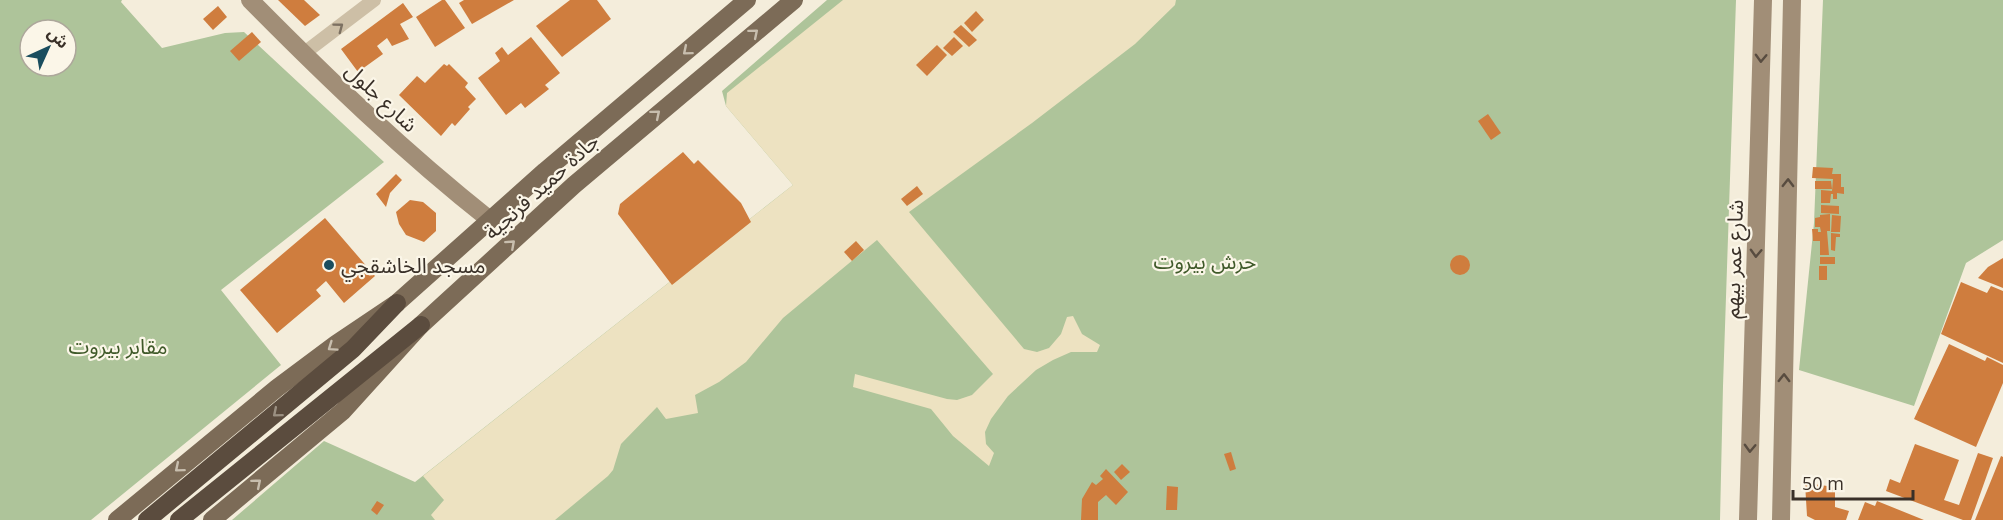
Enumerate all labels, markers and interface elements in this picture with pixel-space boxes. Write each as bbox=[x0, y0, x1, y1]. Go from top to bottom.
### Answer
north arrow bbox=[18, 18, 78, 78]
text: ش bbox=[43, 22, 74, 53]
one-way arrow bbox=[332, 23, 343, 34]
one-way arrow bbox=[747, 30, 758, 41]
one-way arrow bbox=[683, 44, 694, 55]
one-way arrow bbox=[1755, 54, 1768, 63]
street label: شارع جلول bbox=[338, 56, 424, 139]
one-way arrow bbox=[649, 111, 660, 122]
street label: جادة حميد فرنجية bbox=[478, 127, 604, 245]
one-way arrow bbox=[1782, 178, 1794, 187]
street label: شارع عمر بيهم bbox=[1717, 199, 1751, 319]
one-way arrow bbox=[504, 240, 514, 251]
park label: حرش بيروت bbox=[1154, 247, 1256, 275]
one-way arrow bbox=[1750, 249, 1762, 258]
place label: مسجد الخاشقجي bbox=[341, 251, 486, 282]
marker: مسجد الخاشقجي bbox=[322, 258, 336, 272]
park label: مقابر بيروت bbox=[69, 332, 168, 360]
one-way arrow bbox=[327, 340, 338, 351]
one-way arrow bbox=[1778, 373, 1790, 382]
one-way arrow bbox=[273, 406, 284, 417]
one-way arrow bbox=[1744, 444, 1757, 453]
one-way arrow bbox=[175, 461, 186, 472]
scale bar bbox=[1793, 463, 1913, 501]
text: 50 m bbox=[1802, 471, 1844, 495]
one-way arrow bbox=[250, 479, 261, 490]

